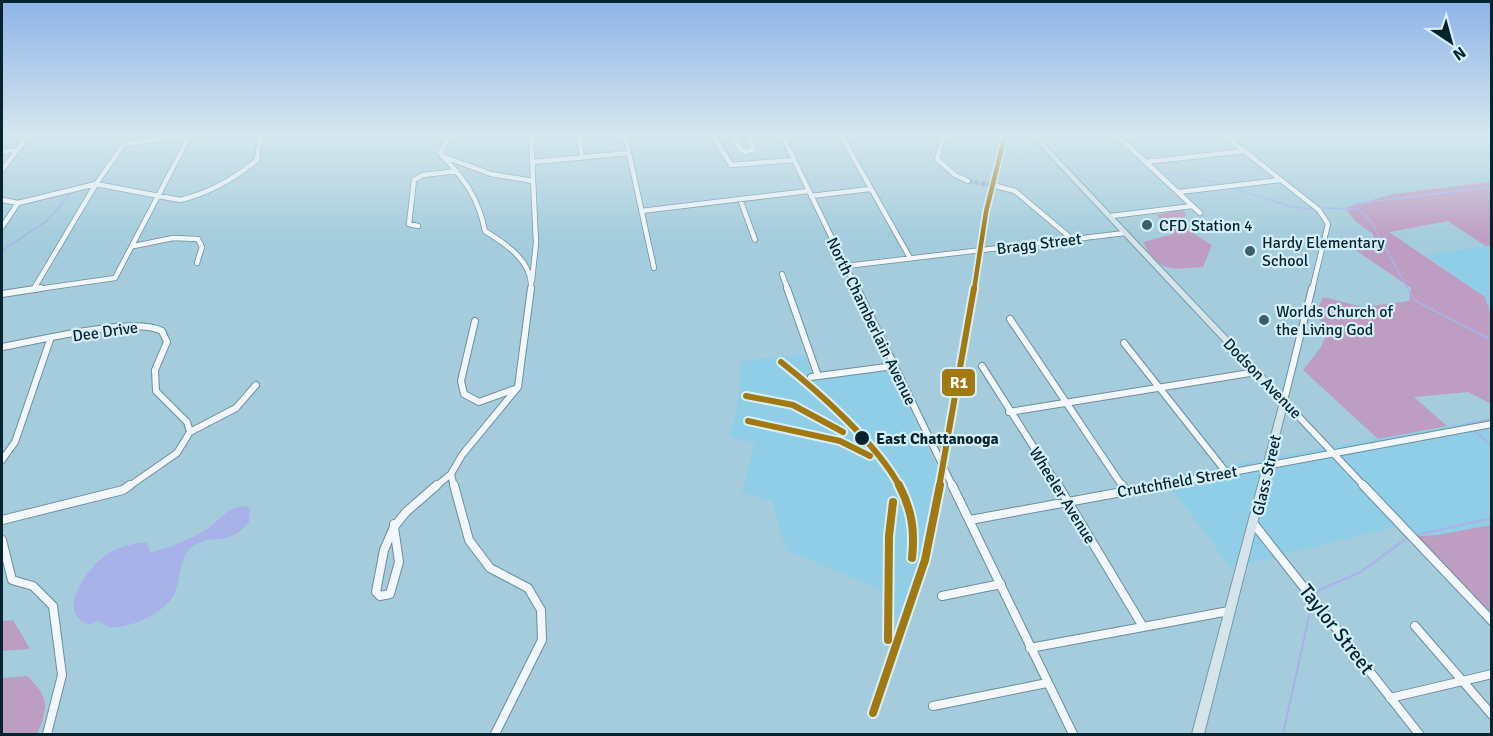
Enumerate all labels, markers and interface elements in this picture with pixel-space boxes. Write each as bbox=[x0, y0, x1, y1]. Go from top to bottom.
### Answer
north arrow bbox=[1421, 12, 1481, 72]
text: N bbox=[1449, 42, 1470, 65]
place label: CFD Station 4 bbox=[1159, 216, 1253, 236]
marker: CFD Station 4 bbox=[1140, 218, 1154, 232]
street label: Bragg Street bbox=[996, 229, 1083, 259]
place label: Hardy Elementary School bbox=[1262, 233, 1385, 271]
street label: North Chamberlain Avenue bbox=[822, 234, 920, 409]
marker: Hardy Elementary School bbox=[1243, 244, 1257, 258]
place label: Worlds Church of the Living God bbox=[1276, 302, 1393, 340]
marker: Worlds Church of the Living God bbox=[1257, 313, 1271, 327]
street label: Dee Drive bbox=[71, 318, 139, 346]
street label: Dodson Avenue bbox=[1219, 334, 1306, 423]
line badge: R1 bbox=[941, 368, 976, 397]
text: R1 bbox=[950, 373, 969, 393]
marker: East Chattanooga bbox=[853, 429, 871, 447]
place label: East Chattanooga bbox=[876, 429, 999, 449]
street label: Glass Street bbox=[1248, 432, 1286, 518]
street label: Wheeler Avenue bbox=[1024, 443, 1100, 548]
street label: Crutchfield Street bbox=[1116, 462, 1239, 502]
street label: Taylor Street bbox=[1294, 579, 1380, 679]

